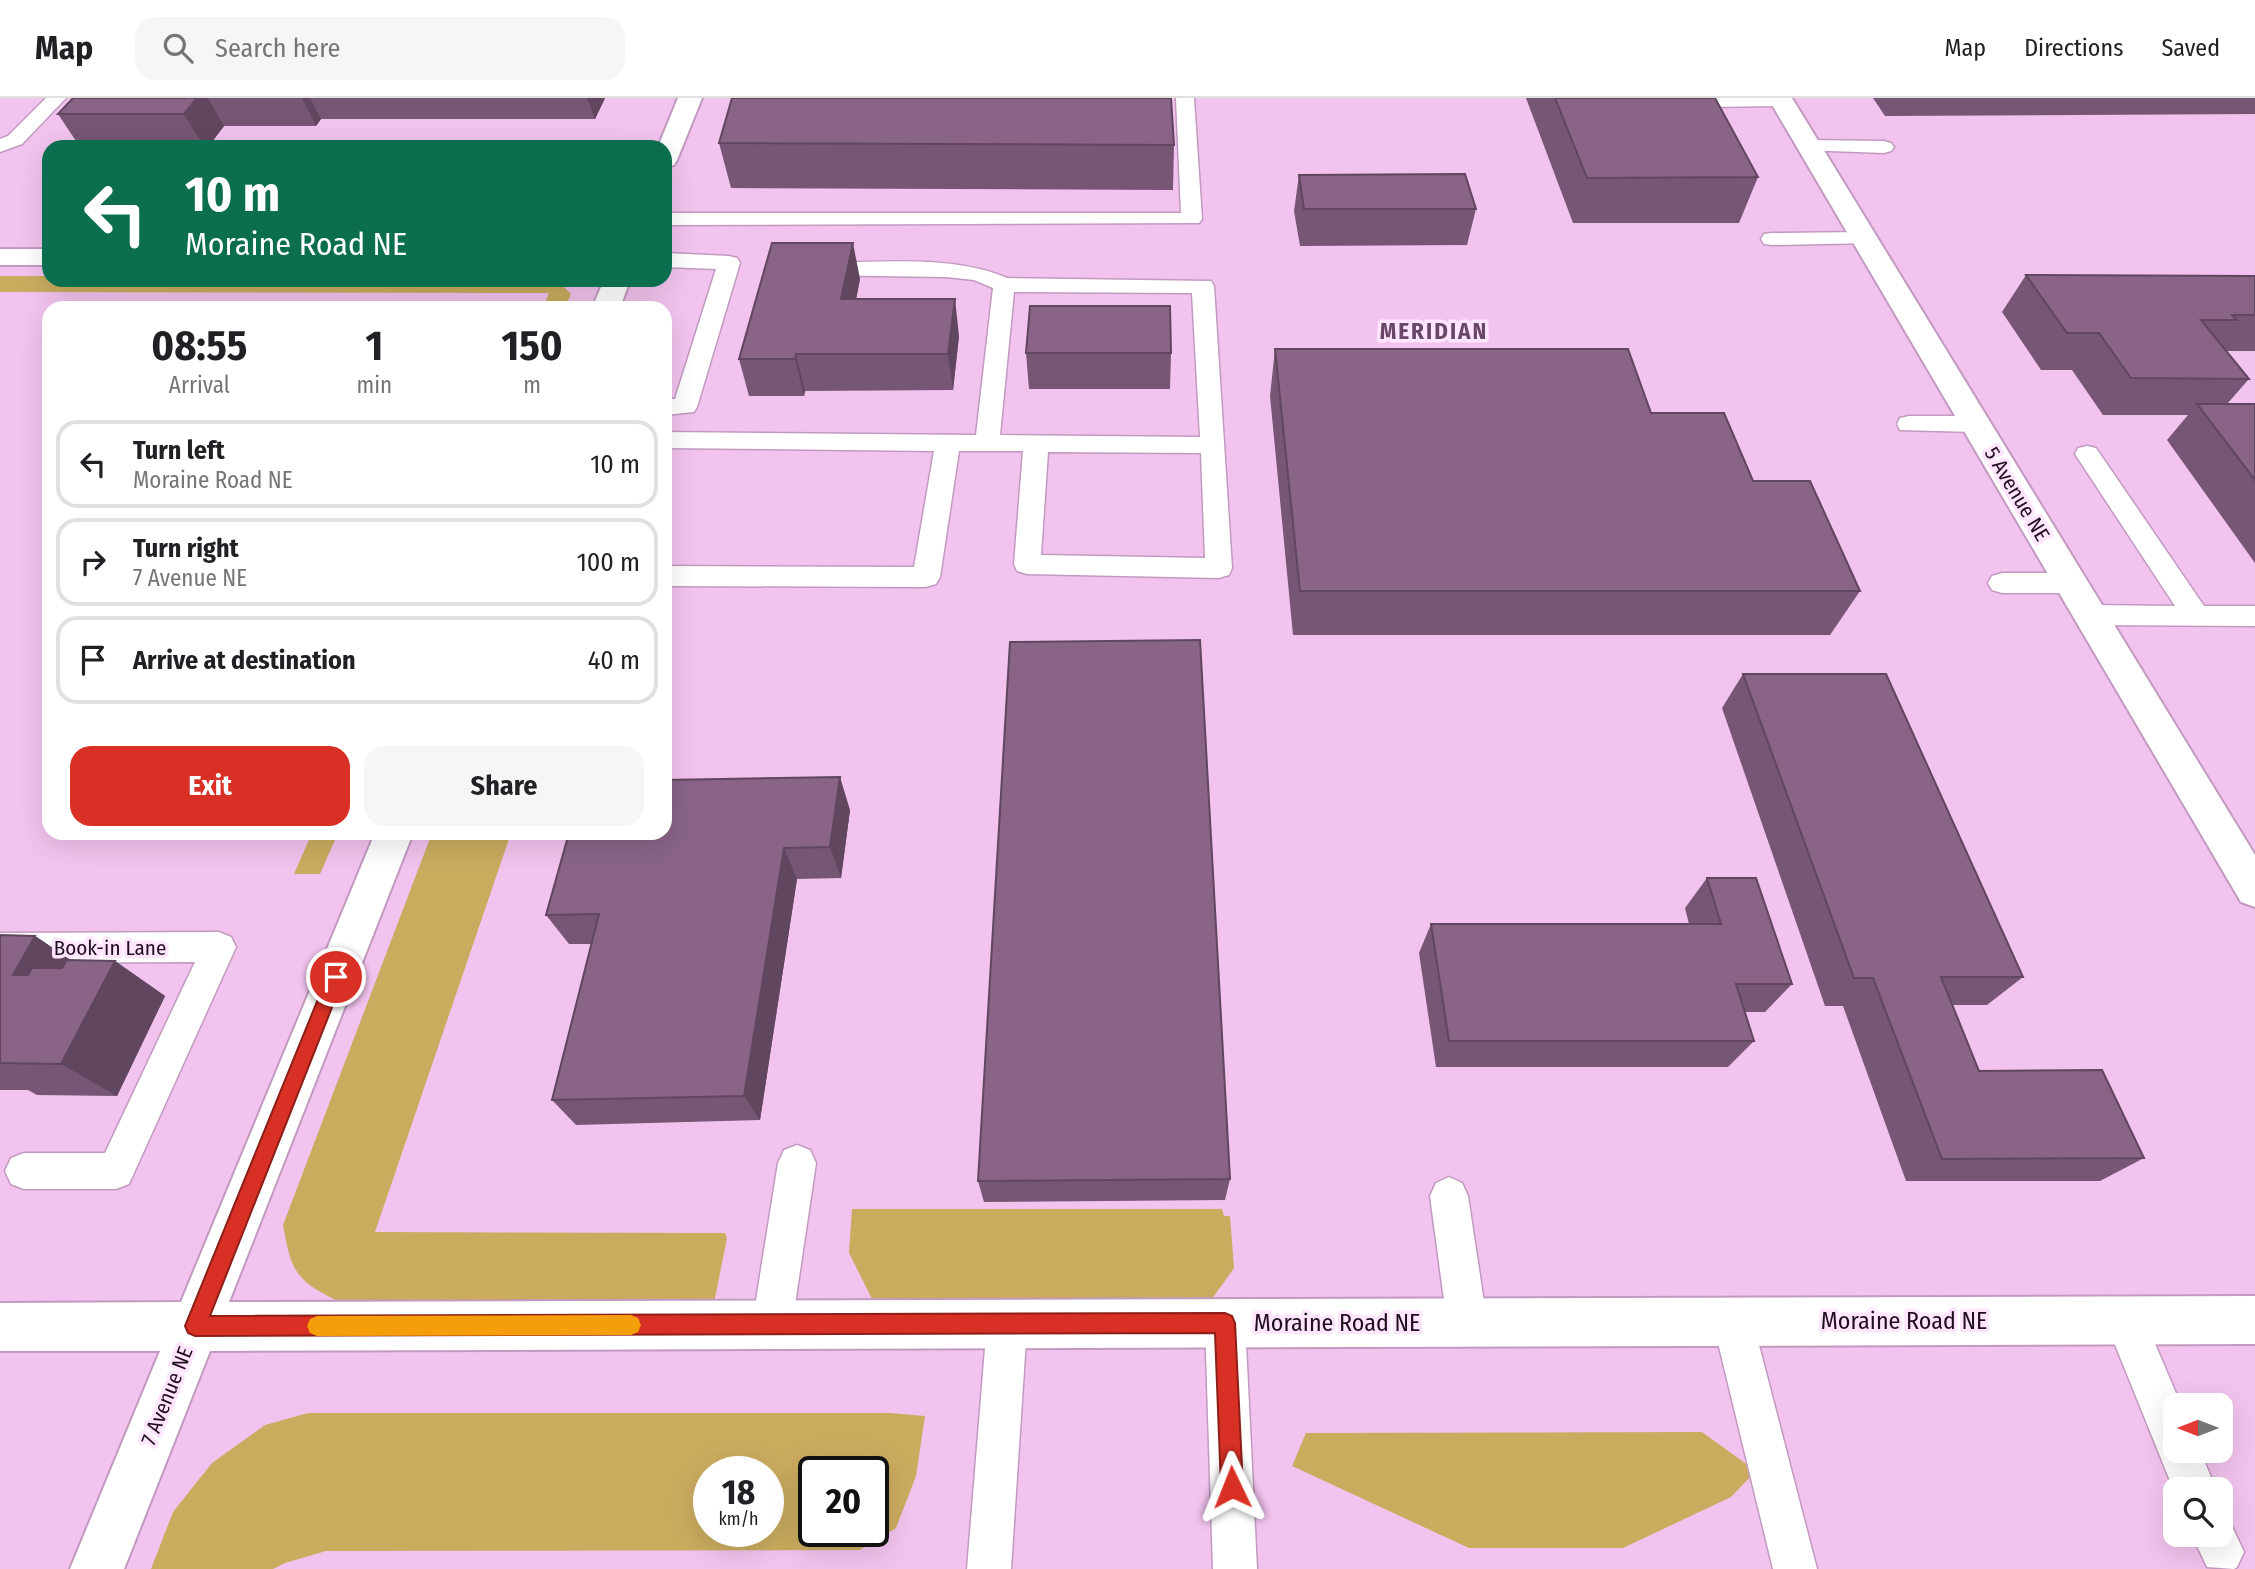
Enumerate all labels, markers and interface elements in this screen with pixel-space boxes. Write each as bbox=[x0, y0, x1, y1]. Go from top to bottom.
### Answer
search box bbox=[135, 17, 625, 80]
text: Map bbox=[35, 28, 93, 68]
icon: search bbox=[159, 29, 197, 67]
text: Search here bbox=[215, 33, 340, 64]
text: Map bbox=[1945, 34, 1986, 62]
text: Directions bbox=[2024, 34, 2123, 62]
text: Saved bbox=[2161, 34, 2220, 62]
text: 10 m bbox=[185, 165, 280, 224]
icon: left bbox=[70, 168, 161, 259]
text: Moraine Road NE bbox=[185, 225, 407, 263]
district label: MERIDIAN bbox=[1380, 317, 1488, 345]
text: 08:55 bbox=[151, 321, 247, 371]
text: 1 bbox=[365, 321, 383, 371]
text: 150 bbox=[501, 321, 563, 371]
text: Arrival bbox=[169, 371, 230, 399]
text: min bbox=[357, 371, 392, 399]
text: m bbox=[523, 371, 541, 399]
text: Turn left bbox=[133, 435, 225, 466]
street label: 5 Avenue NE bbox=[1979, 442, 2055, 546]
icon: left bbox=[74, 445, 112, 483]
text: 10 m bbox=[590, 449, 640, 480]
text: Moraine Road NE bbox=[133, 466, 293, 494]
text: Turn right bbox=[133, 533, 239, 564]
icon: right bbox=[74, 543, 112, 581]
text: 100 m bbox=[577, 547, 640, 578]
text: 7 Avenue NE bbox=[133, 564, 247, 592]
icon: arrive bbox=[74, 641, 112, 679]
text: Arrive at destination bbox=[133, 645, 356, 676]
text: 40 m bbox=[588, 645, 640, 676]
button: Exit bbox=[70, 746, 350, 826]
button: Share bbox=[364, 746, 644, 826]
street label: Book-in Lane bbox=[54, 935, 166, 961]
pin bbox=[306, 947, 366, 1007]
icon: arrive bbox=[317, 958, 355, 996]
street label: Moraine Road NE bbox=[1821, 1307, 1987, 1335]
street label: Moraine Road NE bbox=[1254, 1309, 1420, 1337]
street label: 7 Avenue NE bbox=[135, 1343, 199, 1449]
north arrow bbox=[2163, 1393, 2233, 1463]
map controls bbox=[2163, 1393, 2233, 1547]
position arrow bbox=[1195, 1450, 1269, 1524]
speed limit sign: 20 bbox=[798, 1456, 889, 1547]
text: 18 bbox=[722, 1471, 755, 1513]
button: search bbox=[2163, 1477, 2233, 1547]
text: km/h bbox=[718, 1508, 759, 1530]

